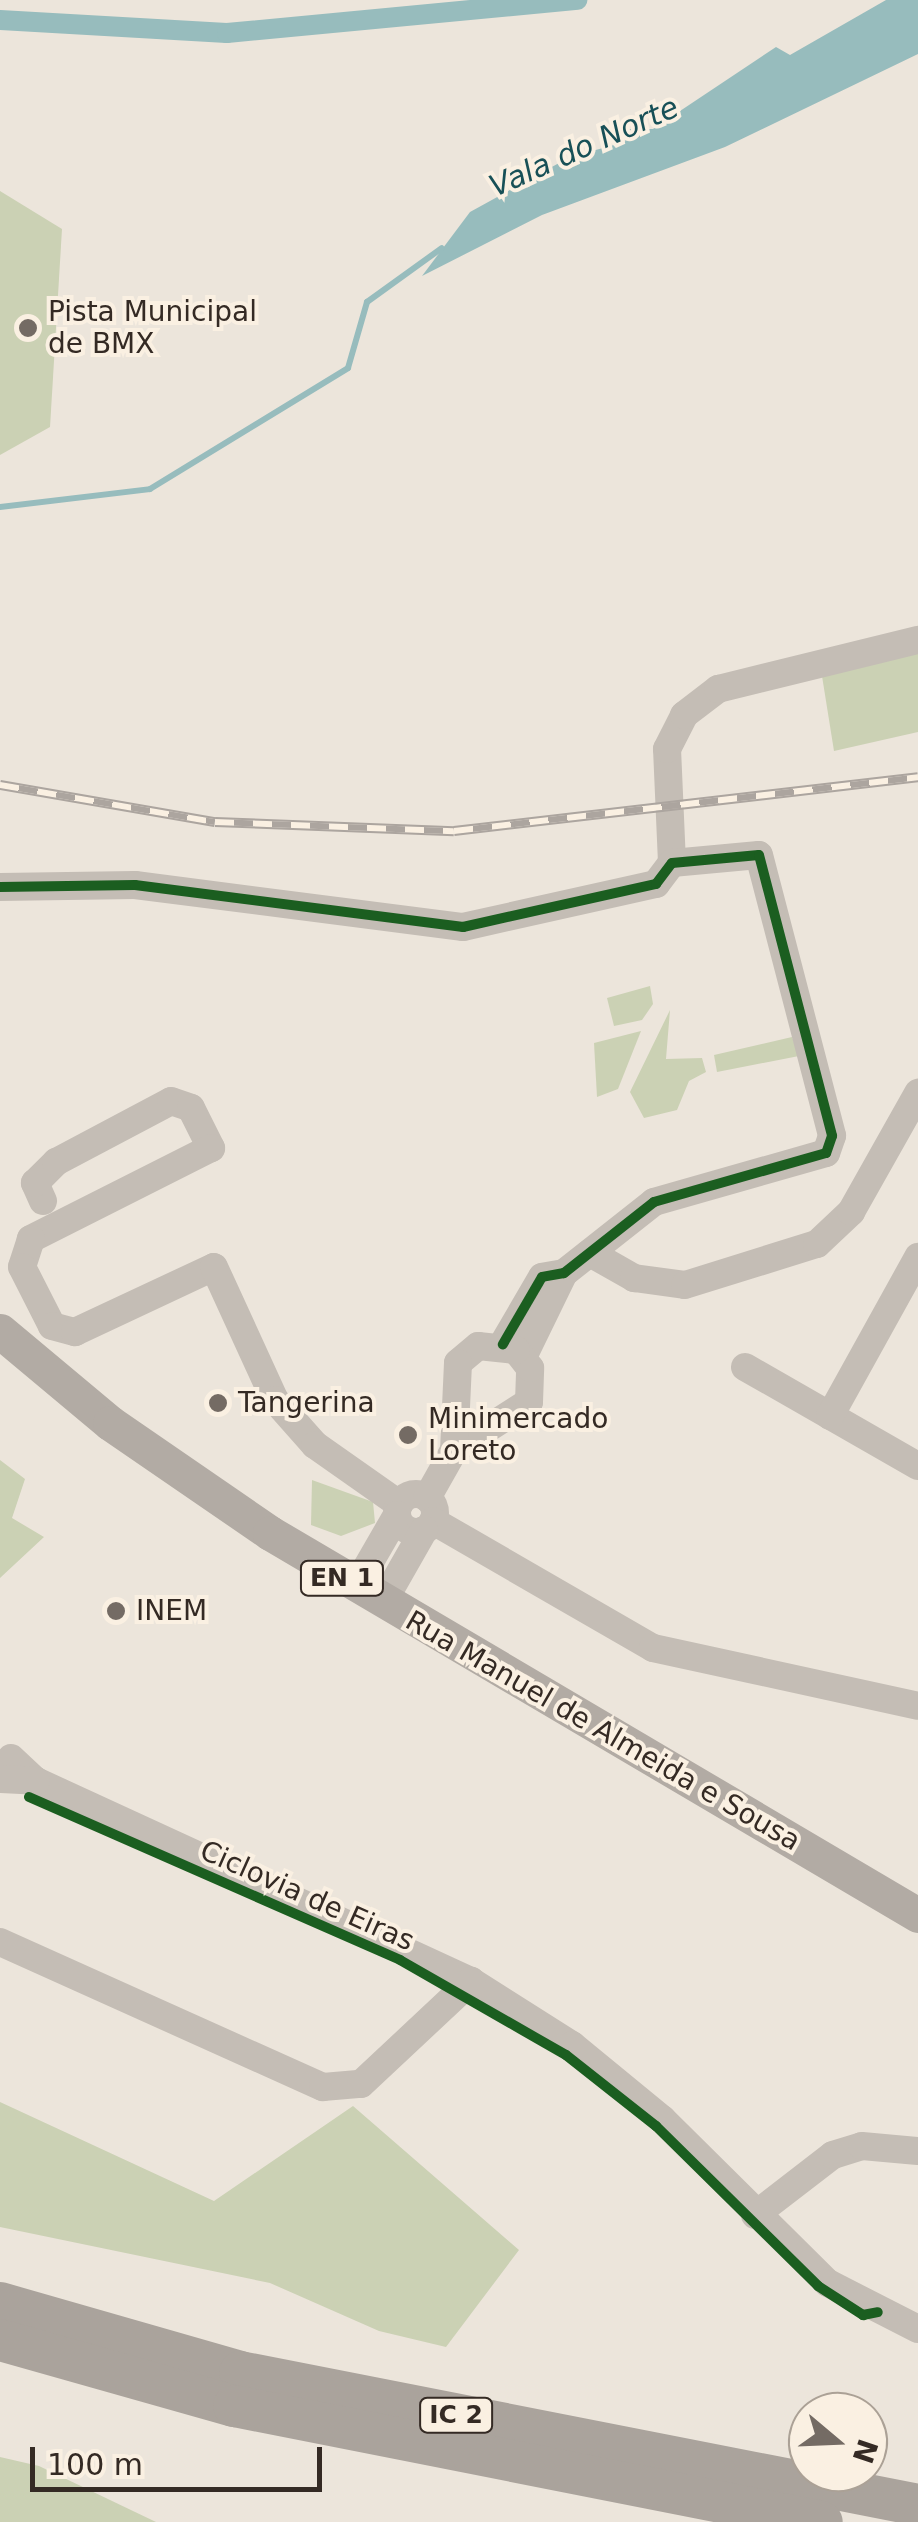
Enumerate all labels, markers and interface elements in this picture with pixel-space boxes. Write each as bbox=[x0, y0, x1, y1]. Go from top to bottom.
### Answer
water label: Vala do Norte bbox=[484, 89, 684, 205]
place label: Pista Municipal de BMX bbox=[48, 295, 257, 361]
marker: Pista Municipal de BMX bbox=[17, 317, 39, 339]
place label: Tangerina bbox=[238, 1386, 375, 1420]
marker: Tangerina bbox=[207, 1392, 229, 1414]
place label: Minimercado Loreto bbox=[428, 1402, 608, 1468]
marker: Minimercado Loreto bbox=[397, 1424, 419, 1446]
road number: EN 1 bbox=[300, 1558, 384, 1598]
place label: INEM bbox=[136, 1594, 207, 1628]
marker: INEM bbox=[105, 1600, 127, 1622]
street label: Rua Manuel de Almeida e Sousa bbox=[400, 1604, 806, 1858]
street label: Ciclovia de Eiras bbox=[195, 1834, 419, 1958]
north arrow bbox=[788, 2392, 888, 2492]
road number: IC 2 bbox=[418, 2395, 494, 2435]
scale bar bbox=[35, 2427, 328, 2489]
text: N bbox=[846, 2435, 884, 2468]
text: 100 m bbox=[47, 2447, 143, 2482]

